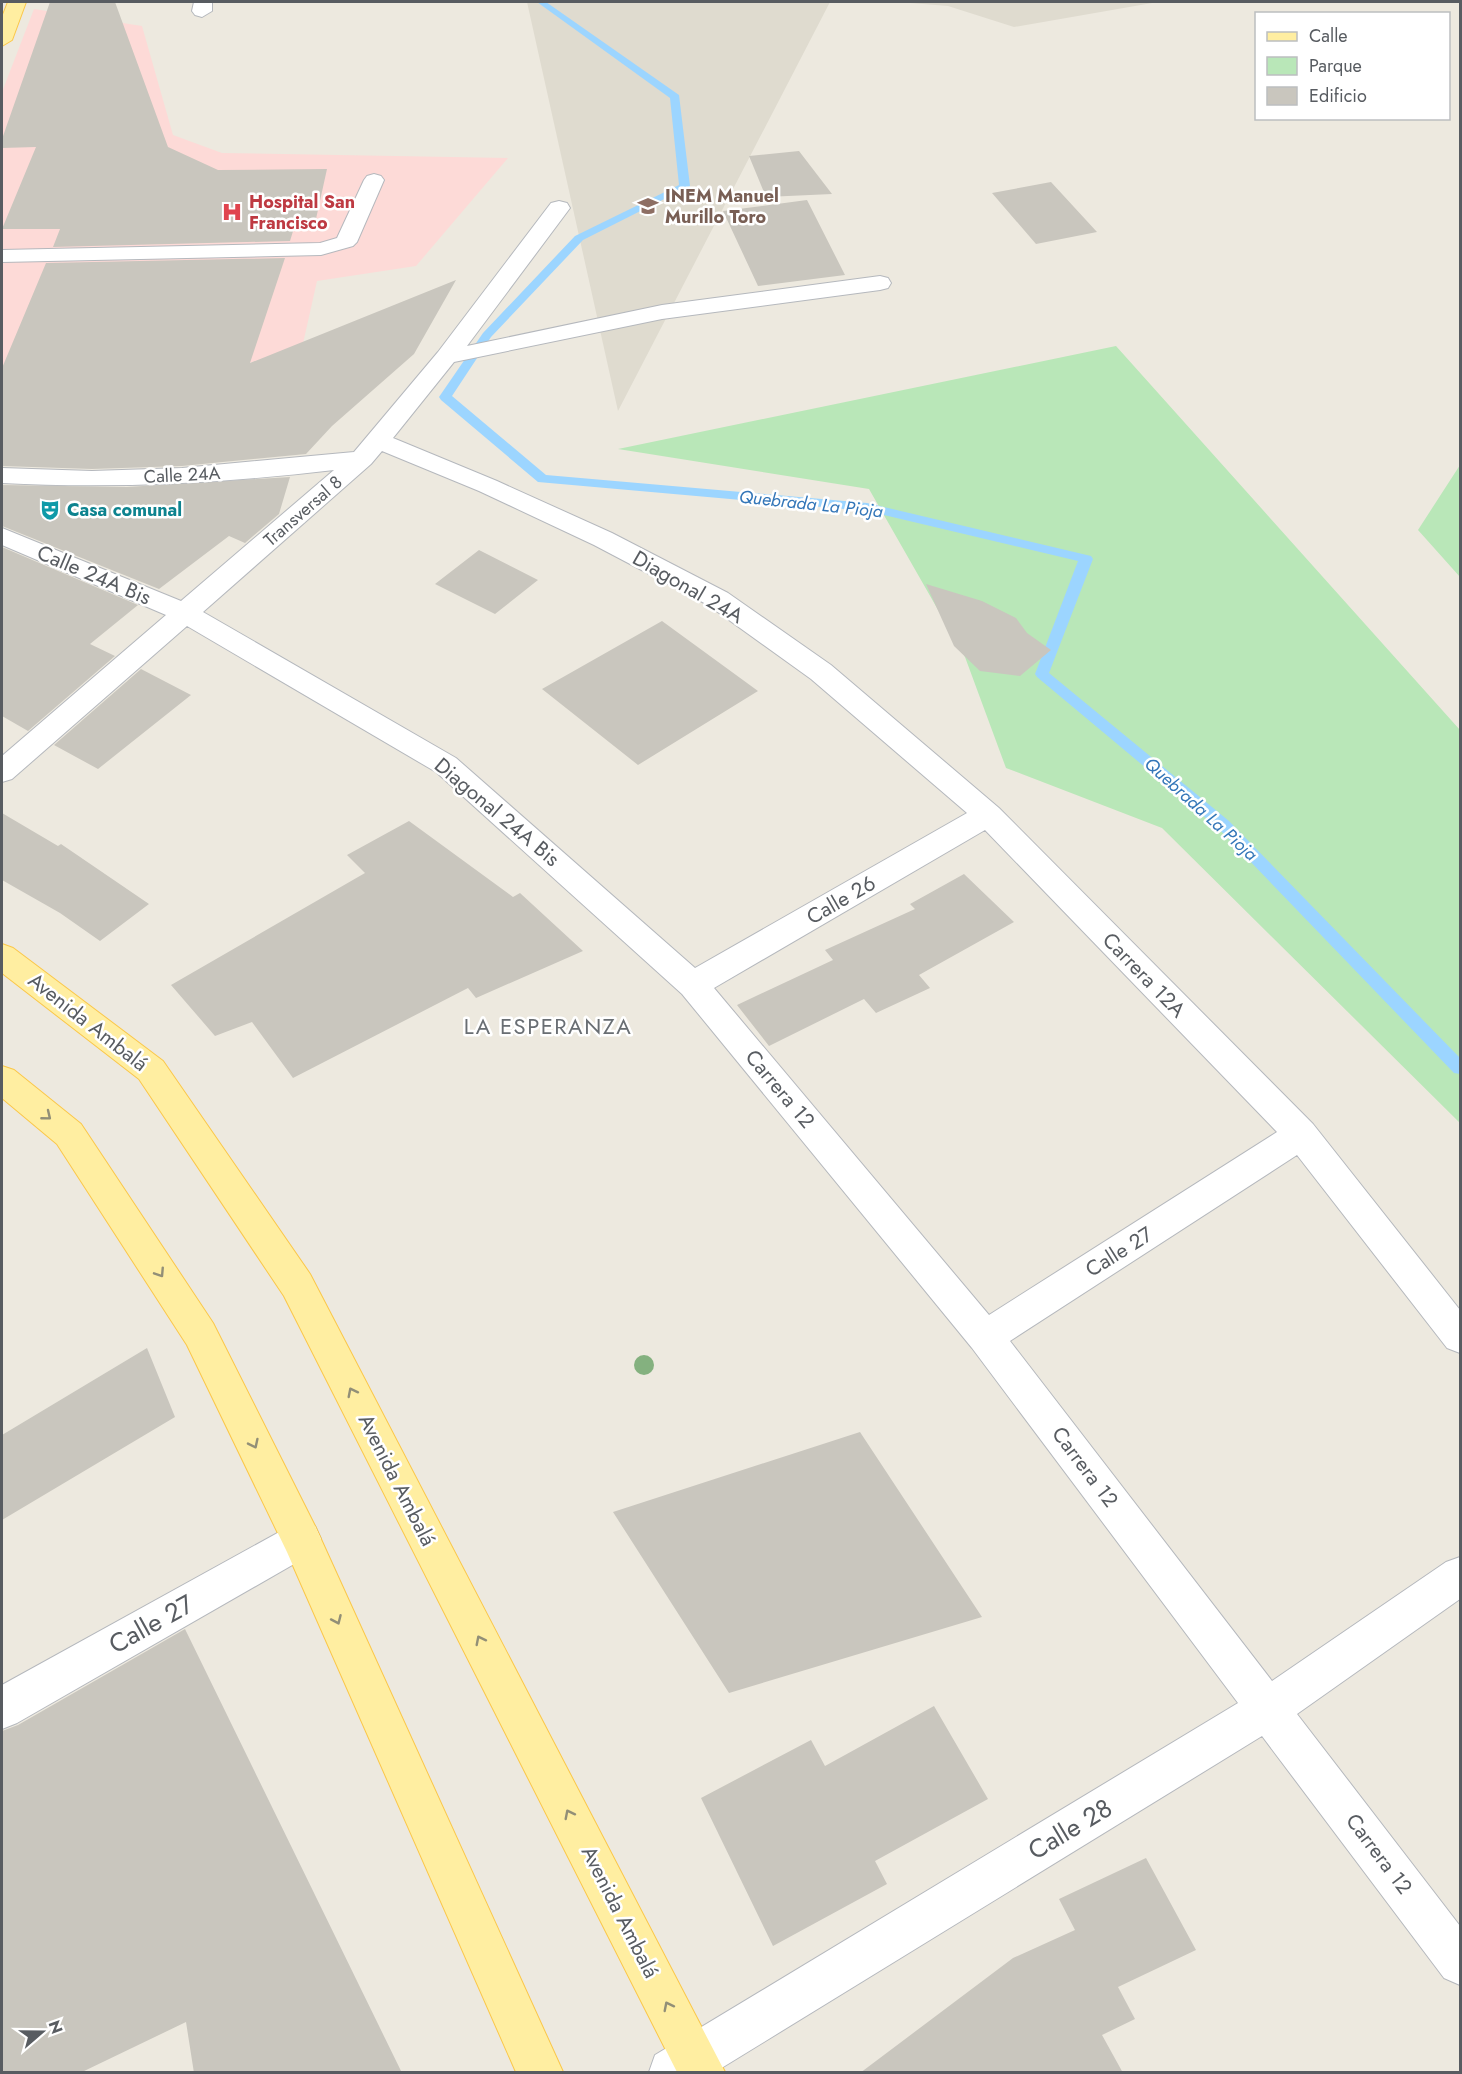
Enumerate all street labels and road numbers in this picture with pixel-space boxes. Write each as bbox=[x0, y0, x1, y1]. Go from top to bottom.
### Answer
street label: Calle 24A bbox=[143, 460, 221, 490]
street label: Transversal 8 bbox=[258, 469, 348, 553]
street label: Calle 24A Bis bbox=[32, 538, 156, 612]
street label: Diagonal 24A bbox=[627, 543, 749, 631]
street label: Diagonal 24A Bis bbox=[428, 751, 566, 873]
street label: Calle 26 bbox=[801, 868, 881, 932]
street label: Carrera 12A bbox=[1096, 926, 1192, 1024]
street label: Avenida Ambalá bbox=[22, 966, 154, 1078]
street label: Carrera 12 bbox=[738, 1043, 822, 1135]
street label: Calle 27 bbox=[1080, 1220, 1158, 1284]
street label: Avenida Ambalá bbox=[351, 1409, 443, 1551]
street label: Carrera 12 bbox=[1045, 1420, 1125, 1514]
street label: Calle 27 bbox=[102, 1585, 201, 1663]
street label: Calle 28 bbox=[1021, 1789, 1119, 1869]
street label: Carrera 12 bbox=[1339, 1807, 1419, 1901]
street label: Avenida Ambalá bbox=[574, 1841, 666, 1983]

